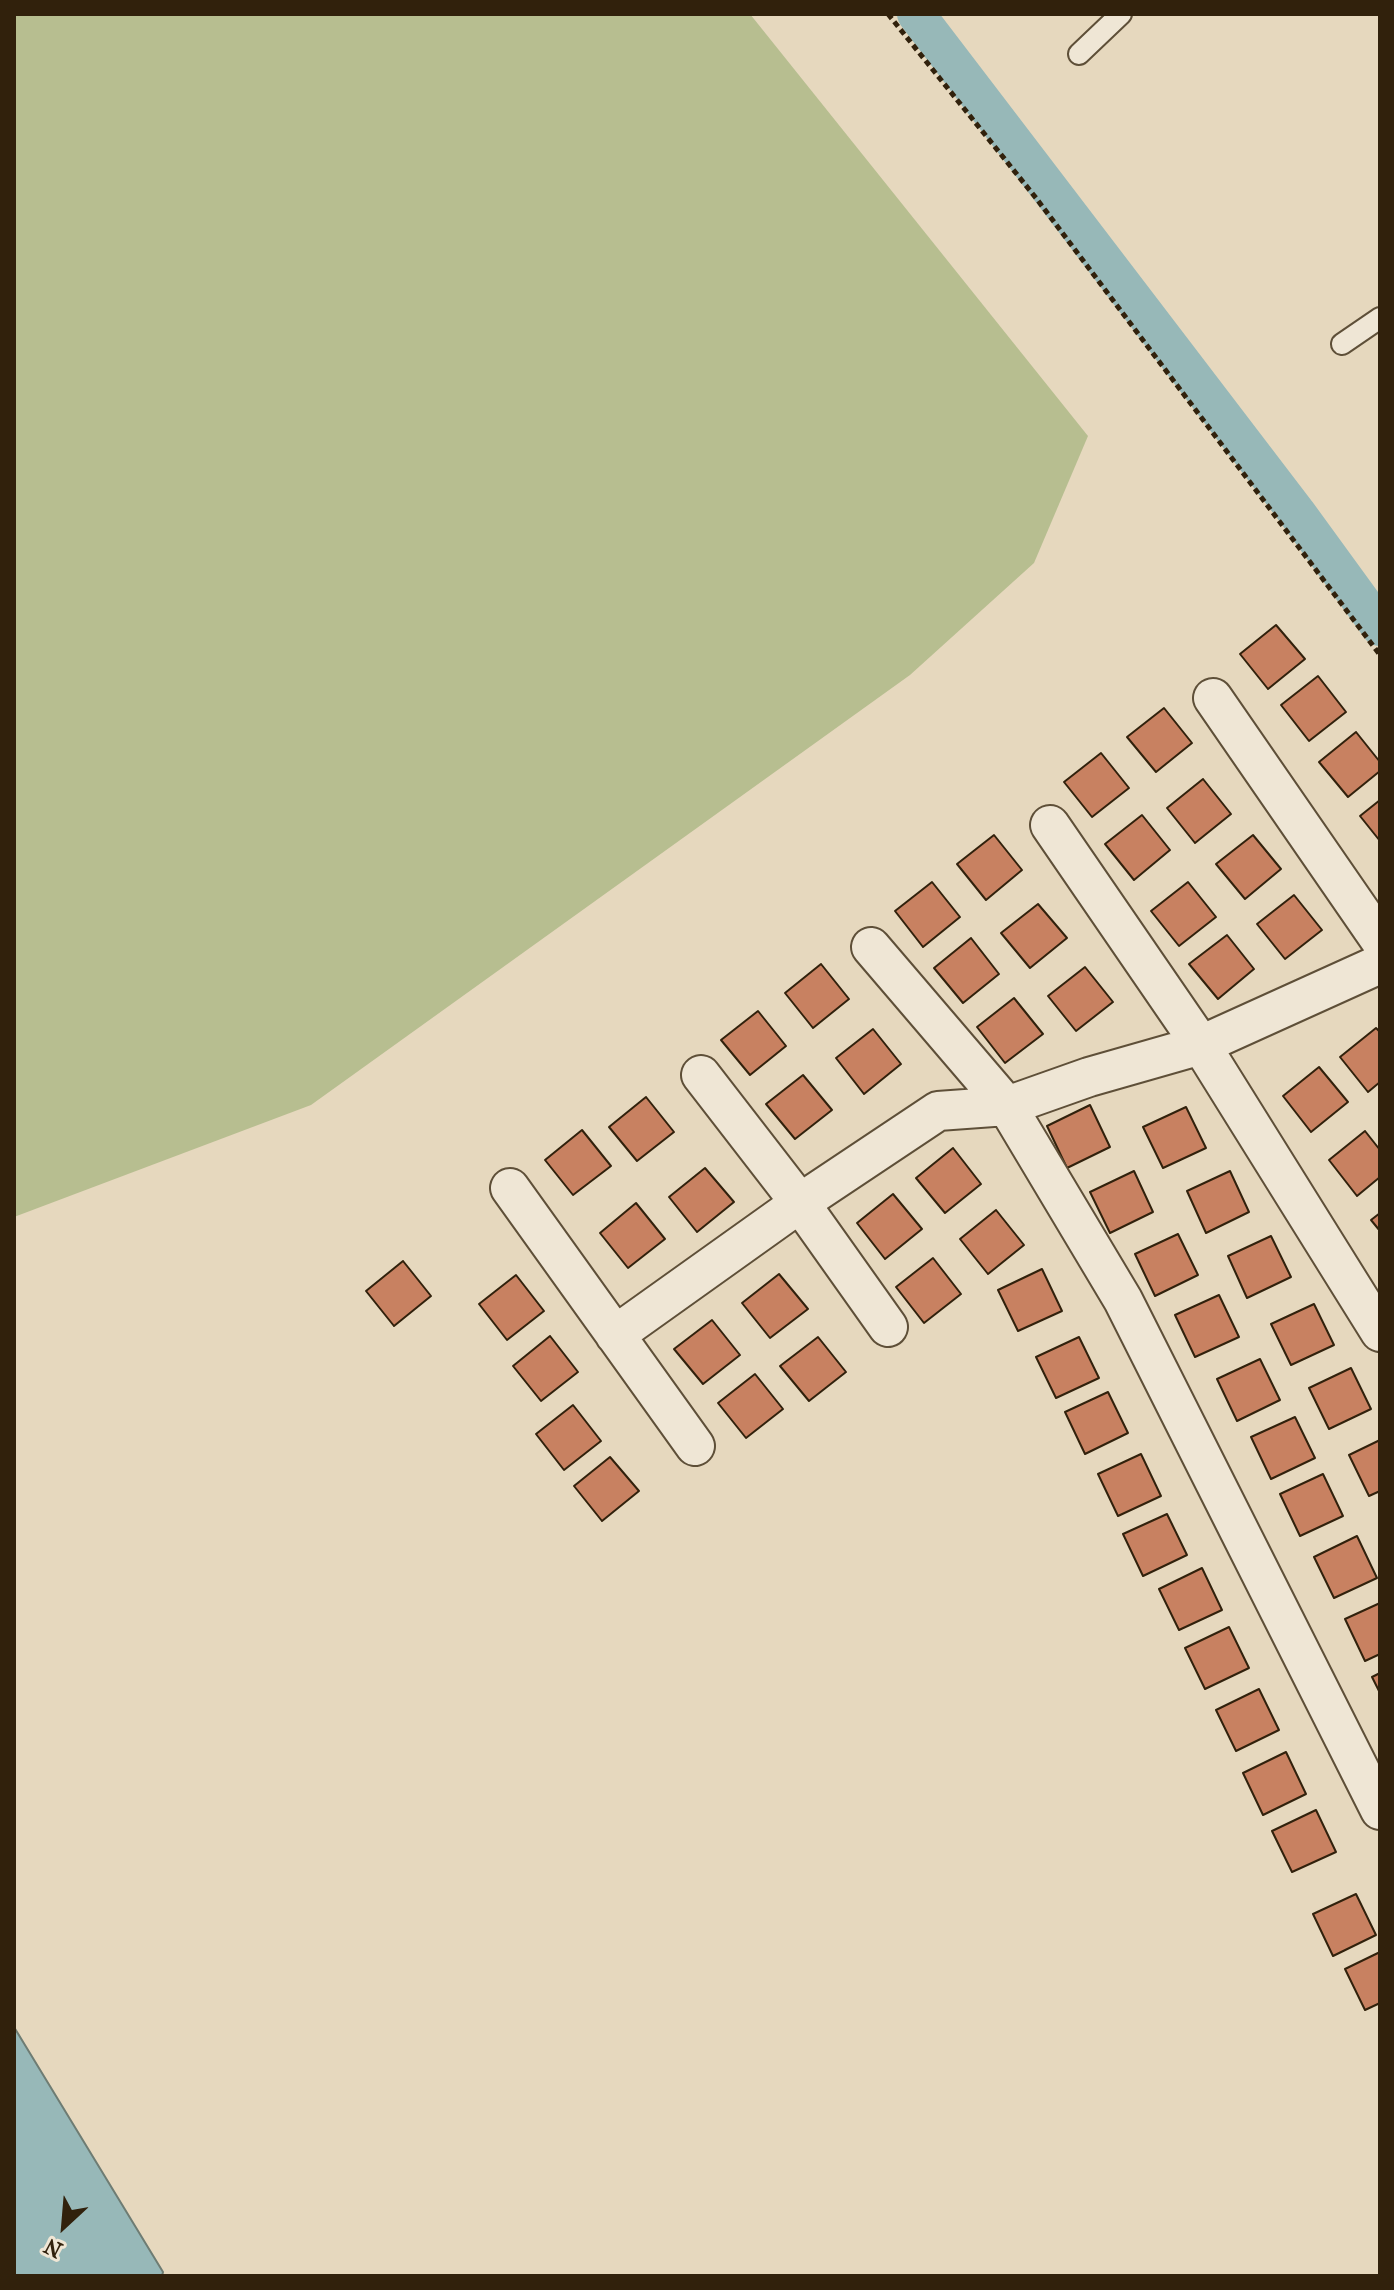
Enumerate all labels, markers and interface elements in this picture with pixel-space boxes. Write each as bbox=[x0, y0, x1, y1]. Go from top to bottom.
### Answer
north arrow bbox=[24, 2186, 104, 2266]
text: N bbox=[40, 2232, 67, 2263]

